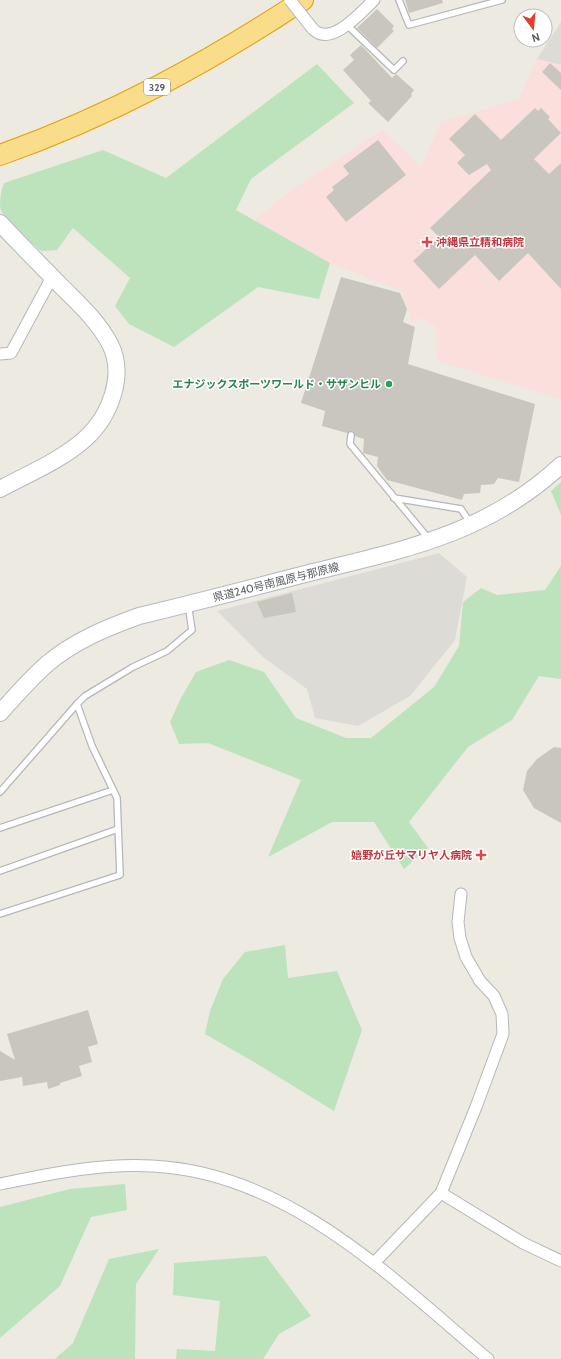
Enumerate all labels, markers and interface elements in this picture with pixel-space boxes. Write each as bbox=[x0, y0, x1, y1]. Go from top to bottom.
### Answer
north arrow bbox=[513, 8, 553, 48]
text: N bbox=[530, 30, 541, 45]
road number: 329 bbox=[144, 79, 170, 95]
place label: 沖縄県立精和病院 bbox=[436, 235, 524, 249]
marker: 沖縄県立精和病院 bbox=[421, 236, 433, 248]
place label: エナジックスポーツワールド・サザンヒル bbox=[173, 377, 381, 391]
marker: エナジックスポーツワールド・サザンヒル bbox=[384, 379, 394, 389]
street label: 県道240号南風原与那原線 bbox=[211, 560, 341, 604]
place label: 嬉野が丘サマリヤ人病院 bbox=[351, 848, 472, 862]
marker: 嬉野が丘サマリヤ人病院 bbox=[475, 849, 487, 861]

